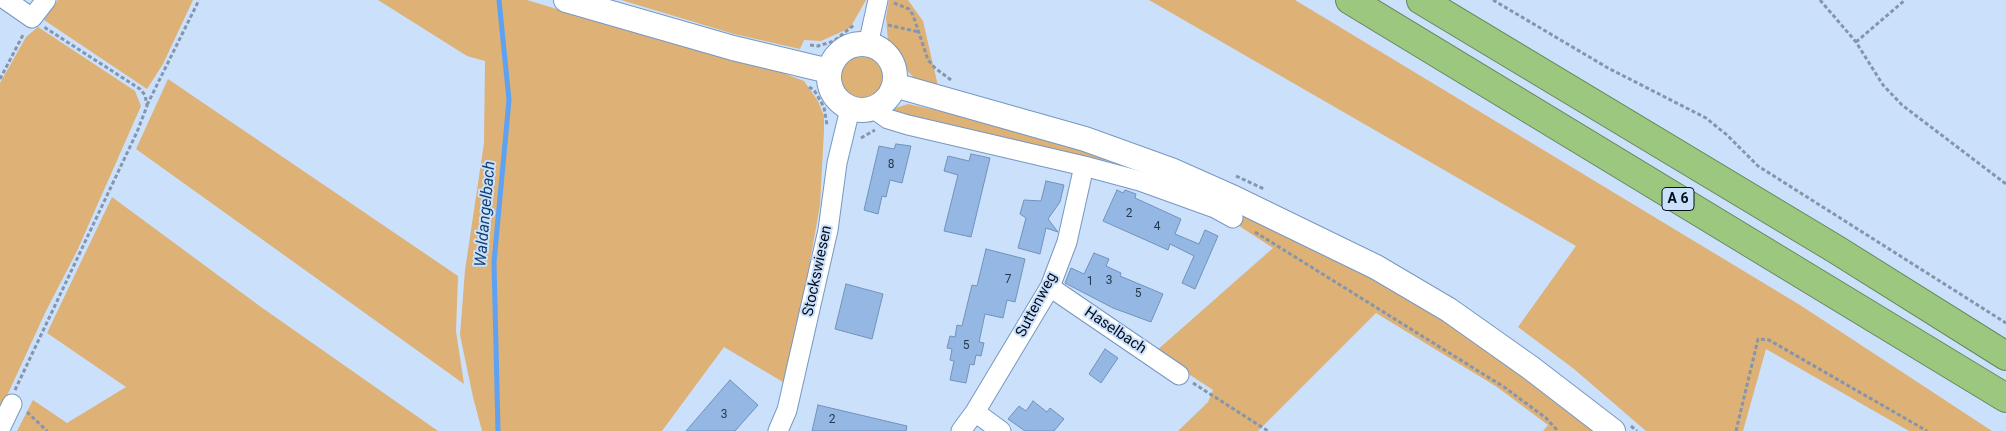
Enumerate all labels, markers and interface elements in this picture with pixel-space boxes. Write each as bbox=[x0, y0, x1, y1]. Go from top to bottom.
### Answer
house number: 8 bbox=[888, 158, 894, 172]
water label: Waldangelbach bbox=[472, 160, 500, 268]
road number: A 6 bbox=[1662, 188, 1694, 210]
house number: 2 bbox=[1126, 207, 1132, 221]
house number: 4 bbox=[1154, 220, 1160, 234]
street label: Stockswiesen bbox=[800, 224, 836, 318]
street label: Suttenweg bbox=[1012, 269, 1062, 341]
house number: 7 bbox=[1005, 273, 1011, 287]
house number: 3 bbox=[1106, 274, 1112, 288]
house number: 1 bbox=[1087, 275, 1093, 289]
house number: 5 bbox=[1135, 287, 1141, 301]
street label: Haselbach bbox=[1081, 304, 1149, 358]
house number: 5 bbox=[963, 339, 969, 353]
house number: 3 bbox=[721, 408, 727, 422]
house number: 2 bbox=[829, 413, 835, 427]

